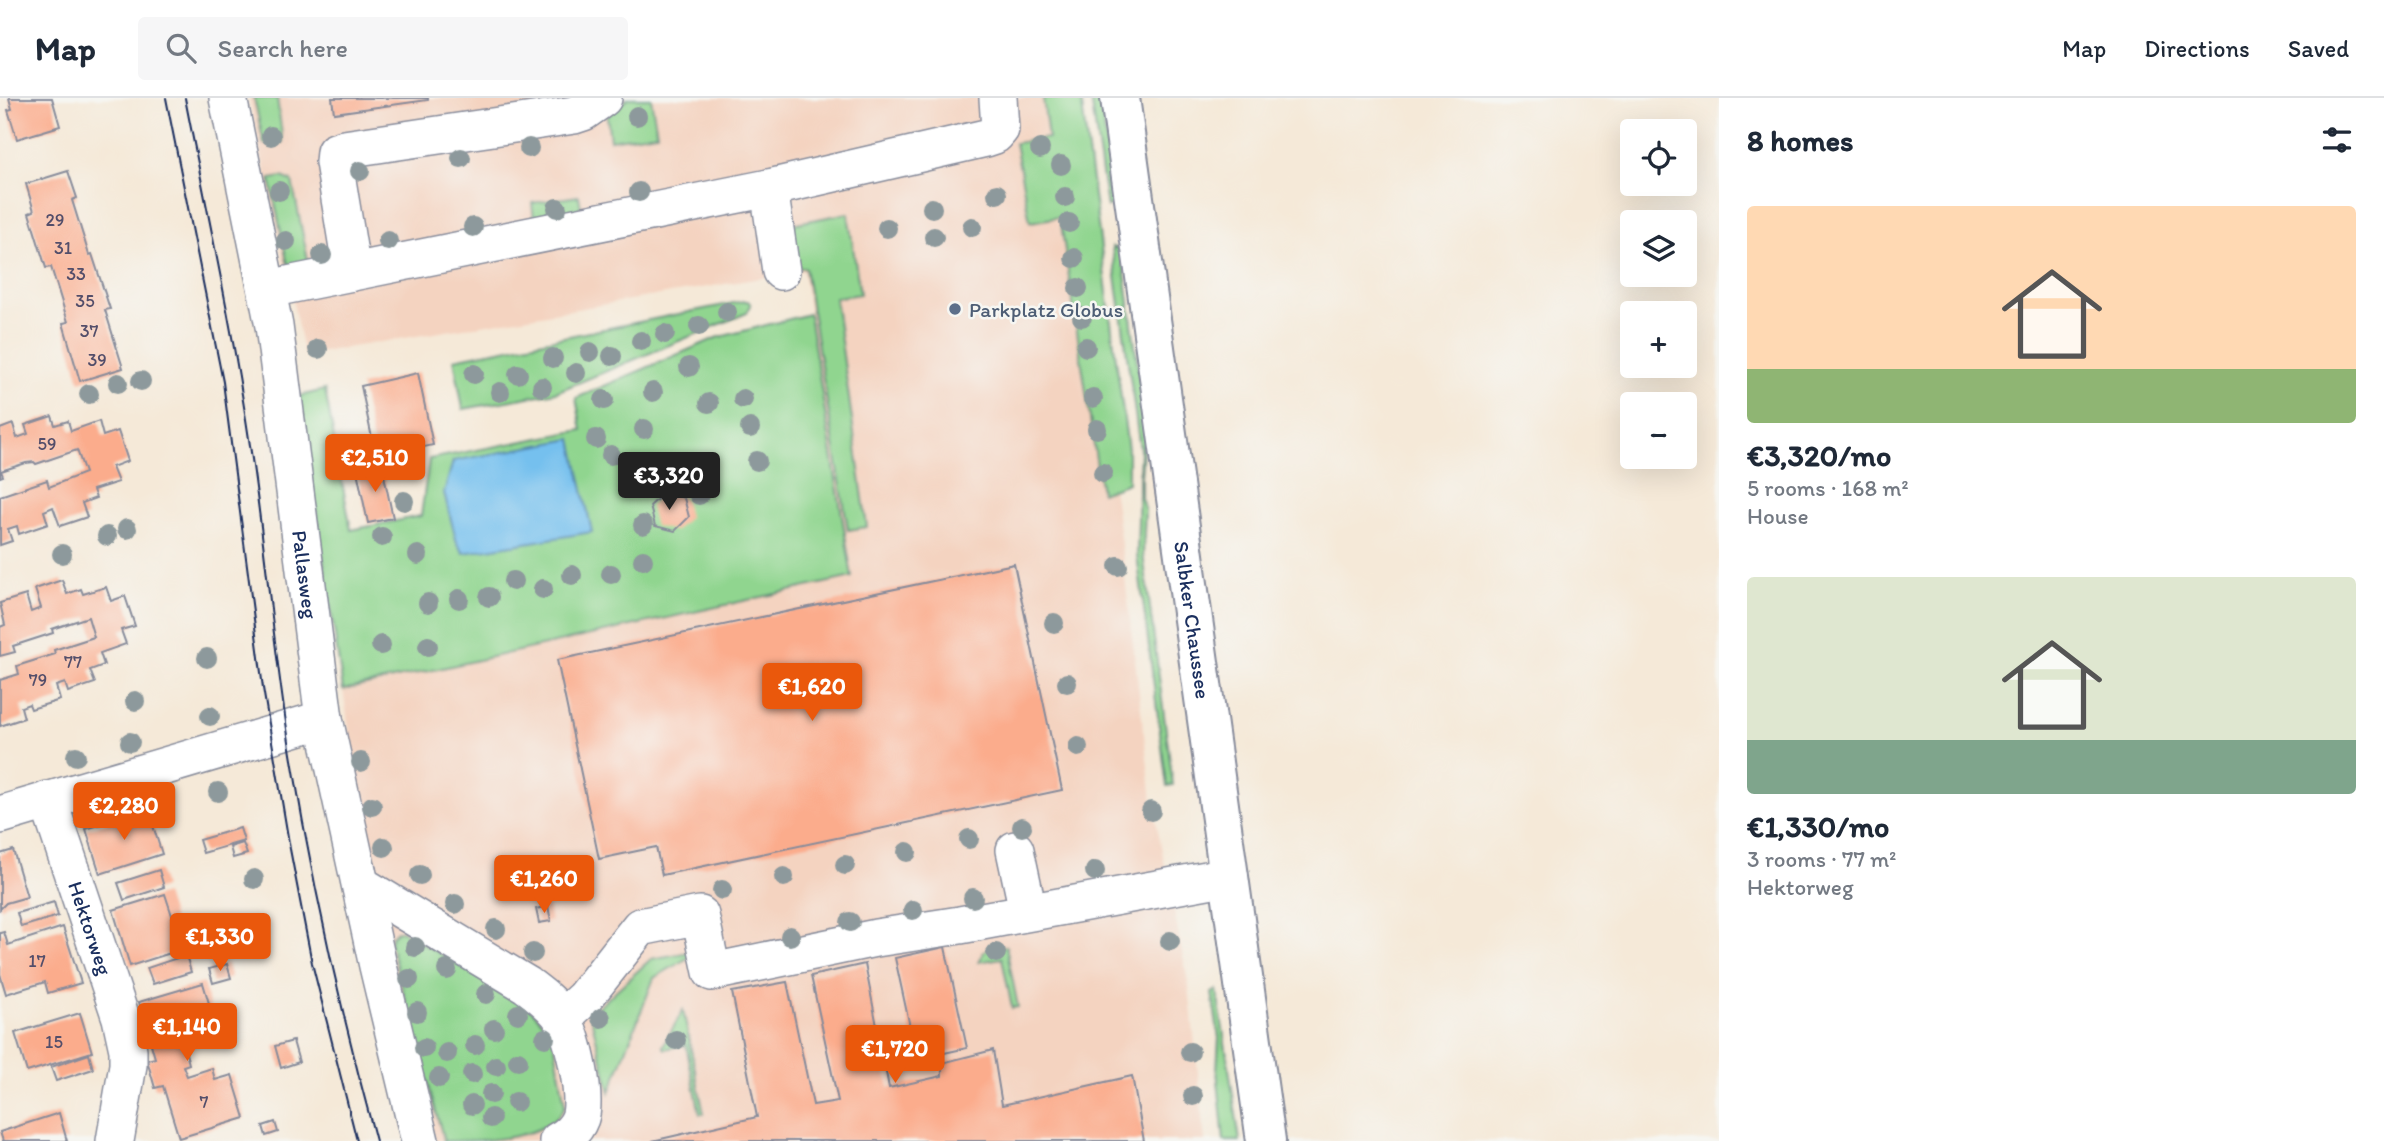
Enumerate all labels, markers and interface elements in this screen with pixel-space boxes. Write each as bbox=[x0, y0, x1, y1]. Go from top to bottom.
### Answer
search box bbox=[138, 17, 628, 80]
text: Map bbox=[35, 29, 96, 68]
icon: search bbox=[162, 29, 200, 67]
text: Search here bbox=[218, 32, 348, 64]
text: Map bbox=[2062, 34, 2106, 63]
text: Directions bbox=[2144, 34, 2250, 63]
text: Saved bbox=[2288, 34, 2349, 63]
map controls bbox=[1620, 119, 1697, 469]
button: locate bbox=[1620, 119, 1697, 196]
icon: filters bbox=[2318, 121, 2356, 159]
text: 8 homes bbox=[1747, 122, 1854, 159]
house number: 29 bbox=[46, 209, 64, 231]
button: layers bbox=[1620, 210, 1697, 287]
house number: 31 bbox=[54, 237, 72, 259]
icon: home bbox=[1989, 251, 2115, 377]
house number: 33 bbox=[66, 263, 86, 285]
house number: 35 bbox=[75, 290, 95, 312]
place label: Parkplatz Globus bbox=[969, 297, 1123, 322]
marker: Parkplatz Globus bbox=[947, 301, 963, 317]
button: + bbox=[1620, 301, 1697, 378]
house number: 37 bbox=[80, 320, 98, 342]
house number: 39 bbox=[87, 349, 107, 371]
button: − bbox=[1620, 392, 1697, 469]
house number: 59 bbox=[38, 433, 56, 455]
pin: €2,510 bbox=[318, 434, 432, 494]
text: €3,320/mo bbox=[1747, 437, 1891, 474]
text: €2,510 bbox=[341, 443, 409, 471]
pin: €3,320 bbox=[612, 452, 726, 512]
text: €3,320 bbox=[634, 461, 704, 489]
text: 5 rooms · 168 m² bbox=[1747, 474, 1909, 502]
text: House bbox=[1747, 502, 1809, 530]
street label: Pallasweg bbox=[288, 529, 324, 620]
street label: Salbker Chaussee bbox=[1170, 539, 1216, 701]
icon: home bbox=[1989, 622, 2115, 748]
house number: 77 bbox=[64, 651, 82, 673]
pin: €1,620 bbox=[755, 664, 869, 723]
house number: 79 bbox=[29, 669, 47, 691]
text: €1,620 bbox=[778, 672, 846, 700]
pin: €2,280 bbox=[67, 782, 181, 842]
text: €2,280 bbox=[89, 791, 159, 819]
text: €1,330/mo bbox=[1747, 808, 1889, 845]
text: 3 rooms · 77 m² bbox=[1747, 845, 1897, 873]
pin: €1,260 bbox=[487, 856, 601, 915]
text: €1,260 bbox=[510, 864, 578, 892]
text: Hektorweg bbox=[1747, 873, 1854, 901]
street label: Hektorweg bbox=[64, 878, 118, 978]
pin: €1,330 bbox=[163, 914, 277, 973]
text: €1,330 bbox=[186, 922, 254, 950]
house number: 17 bbox=[28, 950, 46, 972]
pin: €1,140 bbox=[130, 1004, 244, 1063]
text: €1,140 bbox=[153, 1012, 221, 1040]
pin: €1,720 bbox=[838, 1026, 952, 1085]
house number: 15 bbox=[45, 1031, 63, 1053]
text: €1,720 bbox=[862, 1034, 928, 1062]
house number: 7 bbox=[200, 1091, 209, 1113]

